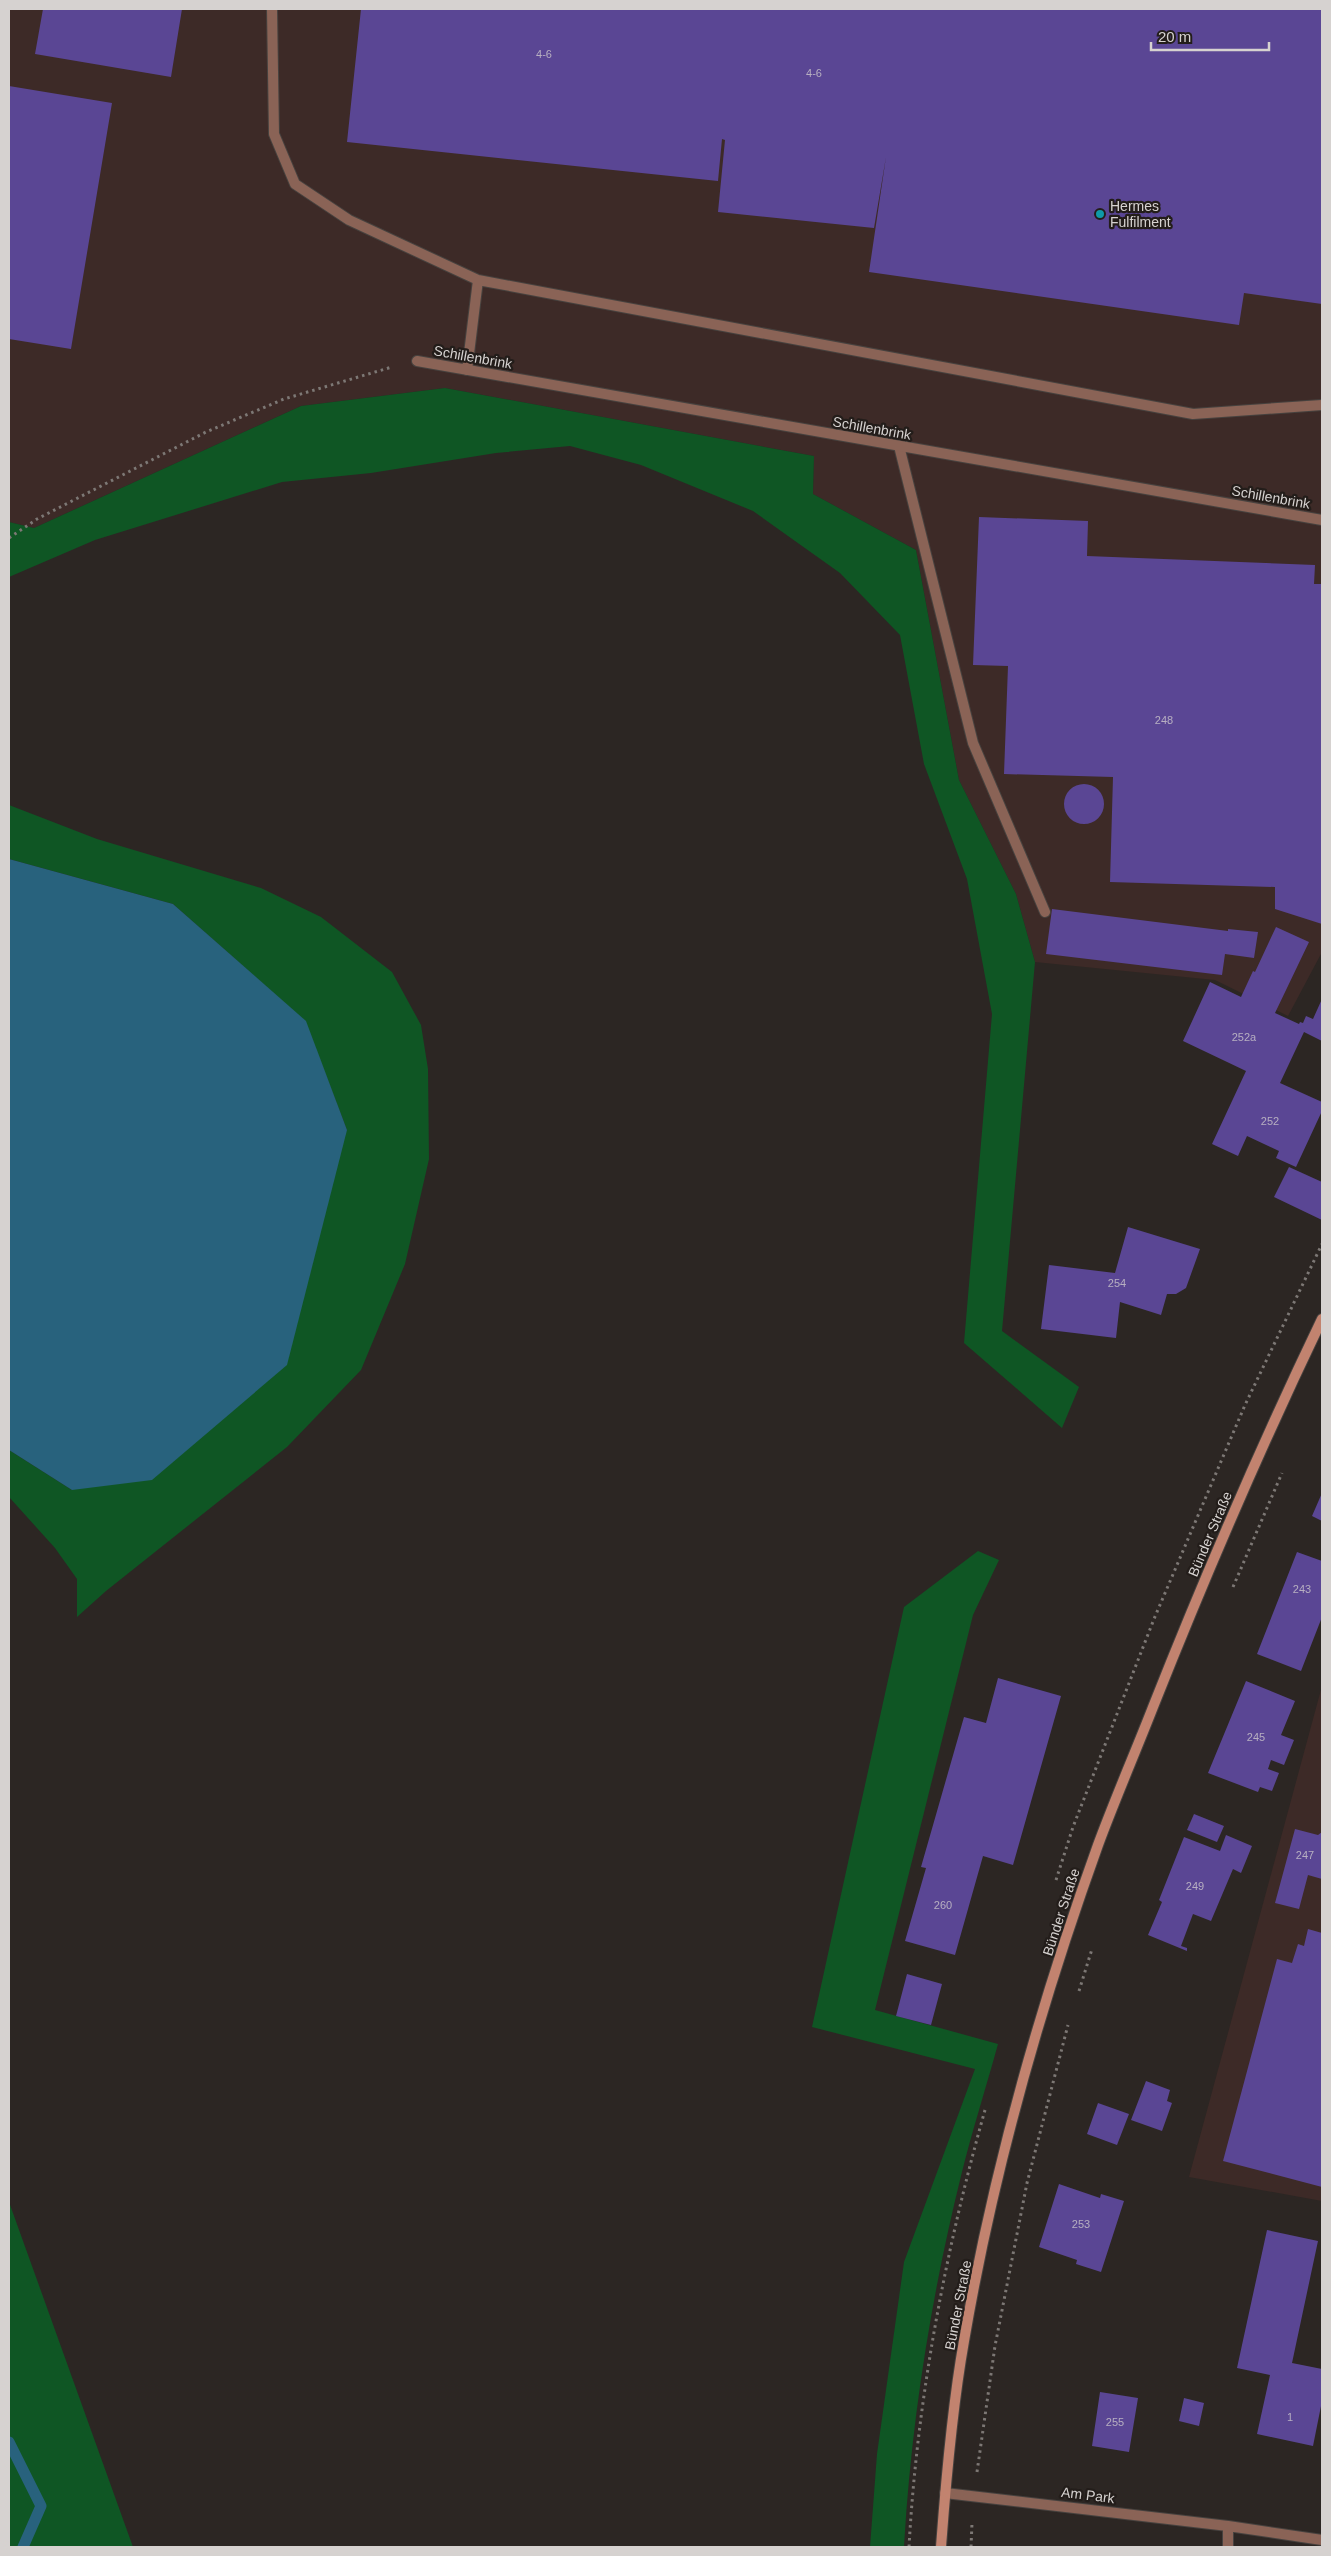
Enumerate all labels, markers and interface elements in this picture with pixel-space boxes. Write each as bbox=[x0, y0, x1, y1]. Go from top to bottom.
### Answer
scale bar bbox=[1151, 20, 1268, 52]
text: 20 m bbox=[1158, 28, 1191, 45]
house number: 4-6 bbox=[536, 48, 552, 60]
house number: 4-6 bbox=[806, 67, 822, 79]
place label: Hermes Fulfilment bbox=[1110, 198, 1171, 230]
marker: Hermes Fulfilment bbox=[1094, 208, 1106, 220]
street label: Schillenbrink bbox=[433, 342, 514, 372]
street label: Schillenbrink bbox=[832, 413, 913, 443]
street label: Schillenbrink bbox=[1231, 482, 1312, 512]
house number: 248 bbox=[1155, 714, 1173, 726]
house number: 252a bbox=[1232, 1031, 1257, 1043]
house number: 252 bbox=[1261, 1115, 1279, 1127]
house number: 254 bbox=[1108, 1277, 1126, 1289]
street label: Bünder Straße bbox=[1185, 1489, 1235, 1579]
house number: 243 bbox=[1293, 1583, 1311, 1595]
house number: 245 bbox=[1247, 1731, 1265, 1743]
house number: 247 bbox=[1296, 1849, 1314, 1861]
street label: Bünder Straße bbox=[1039, 1866, 1083, 1958]
house number: 249 bbox=[1186, 1880, 1204, 1892]
house number: 260 bbox=[934, 1899, 952, 1911]
house number: 253 bbox=[1072, 2218, 1090, 2230]
street label: Bünder Straße bbox=[941, 2259, 975, 2351]
house number: 1 bbox=[1287, 2411, 1293, 2423]
house number: 255 bbox=[1106, 2416, 1124, 2428]
street label: Am Park bbox=[1060, 2484, 1117, 2506]

